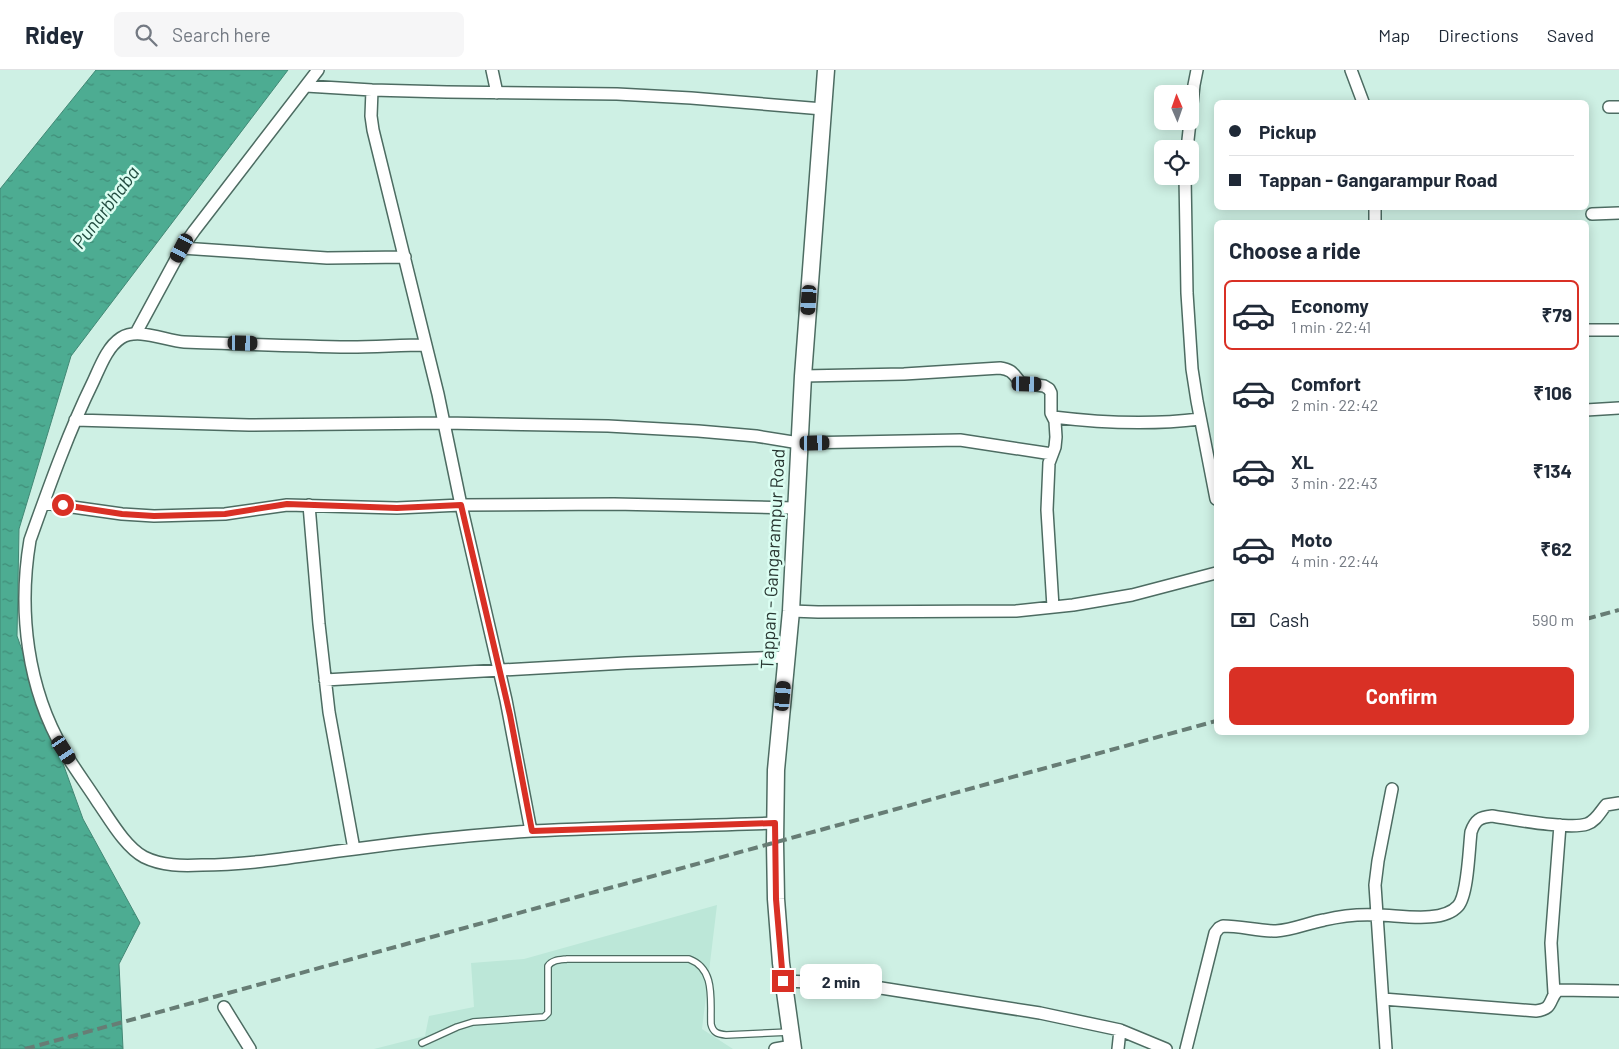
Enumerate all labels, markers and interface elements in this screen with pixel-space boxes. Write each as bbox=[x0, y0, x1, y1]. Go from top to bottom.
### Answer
search box bbox=[114, 12, 464, 57]
text: Ridey bbox=[25, 20, 84, 49]
icon: search bbox=[132, 21, 160, 49]
text: Search here bbox=[172, 23, 271, 46]
text: Map bbox=[1378, 24, 1410, 46]
text: Directions bbox=[1438, 24, 1519, 46]
text: Saved bbox=[1547, 24, 1594, 46]
north arrow bbox=[1154, 85, 1199, 130]
map controls bbox=[1154, 85, 1199, 185]
text: Pickup bbox=[1259, 120, 1317, 143]
button: locate bbox=[1154, 140, 1199, 185]
water label: Punarbhaba bbox=[66, 161, 144, 253]
text: Tappan - Gangarampur Road bbox=[1259, 168, 1498, 191]
car bbox=[168, 231, 195, 265]
text: Choose a ride bbox=[1229, 237, 1361, 263]
car bbox=[800, 285, 817, 315]
icon: car bbox=[1231, 293, 1276, 338]
text: Economy bbox=[1291, 294, 1369, 317]
text: ₹79 bbox=[1542, 303, 1572, 326]
text: 1 min · 22:41 bbox=[1291, 317, 1371, 336]
car bbox=[227, 335, 258, 351]
icon: car bbox=[1231, 371, 1276, 416]
text: Comfort bbox=[1291, 372, 1361, 395]
car bbox=[1011, 376, 1042, 392]
text: ₹106 bbox=[1533, 381, 1572, 404]
text: 2 min · 22:42 bbox=[1291, 395, 1378, 414]
car bbox=[799, 435, 830, 451]
street label: Tappan - Gangarampur Road bbox=[755, 448, 789, 670]
icon: car bbox=[1231, 449, 1276, 494]
text: XL bbox=[1291, 450, 1314, 473]
text: ₹134 bbox=[1533, 459, 1572, 482]
text: 3 min · 22:43 bbox=[1291, 473, 1378, 492]
route start bbox=[52, 494, 74, 516]
icon: car bbox=[1231, 527, 1276, 572]
text: Moto bbox=[1291, 528, 1333, 551]
text: ₹62 bbox=[1540, 537, 1572, 560]
text: 4 min · 22:44 bbox=[1291, 551, 1379, 570]
icon: cash bbox=[1229, 606, 1257, 634]
text: Cash bbox=[1269, 608, 1310, 631]
text: 590 m bbox=[1532, 610, 1574, 629]
button: Confirm bbox=[1229, 667, 1574, 725]
car bbox=[774, 680, 791, 712]
car bbox=[49, 733, 78, 767]
callout: 2 min bbox=[800, 964, 883, 998]
route end bbox=[772, 970, 794, 992]
text: 2 min bbox=[822, 972, 860, 991]

